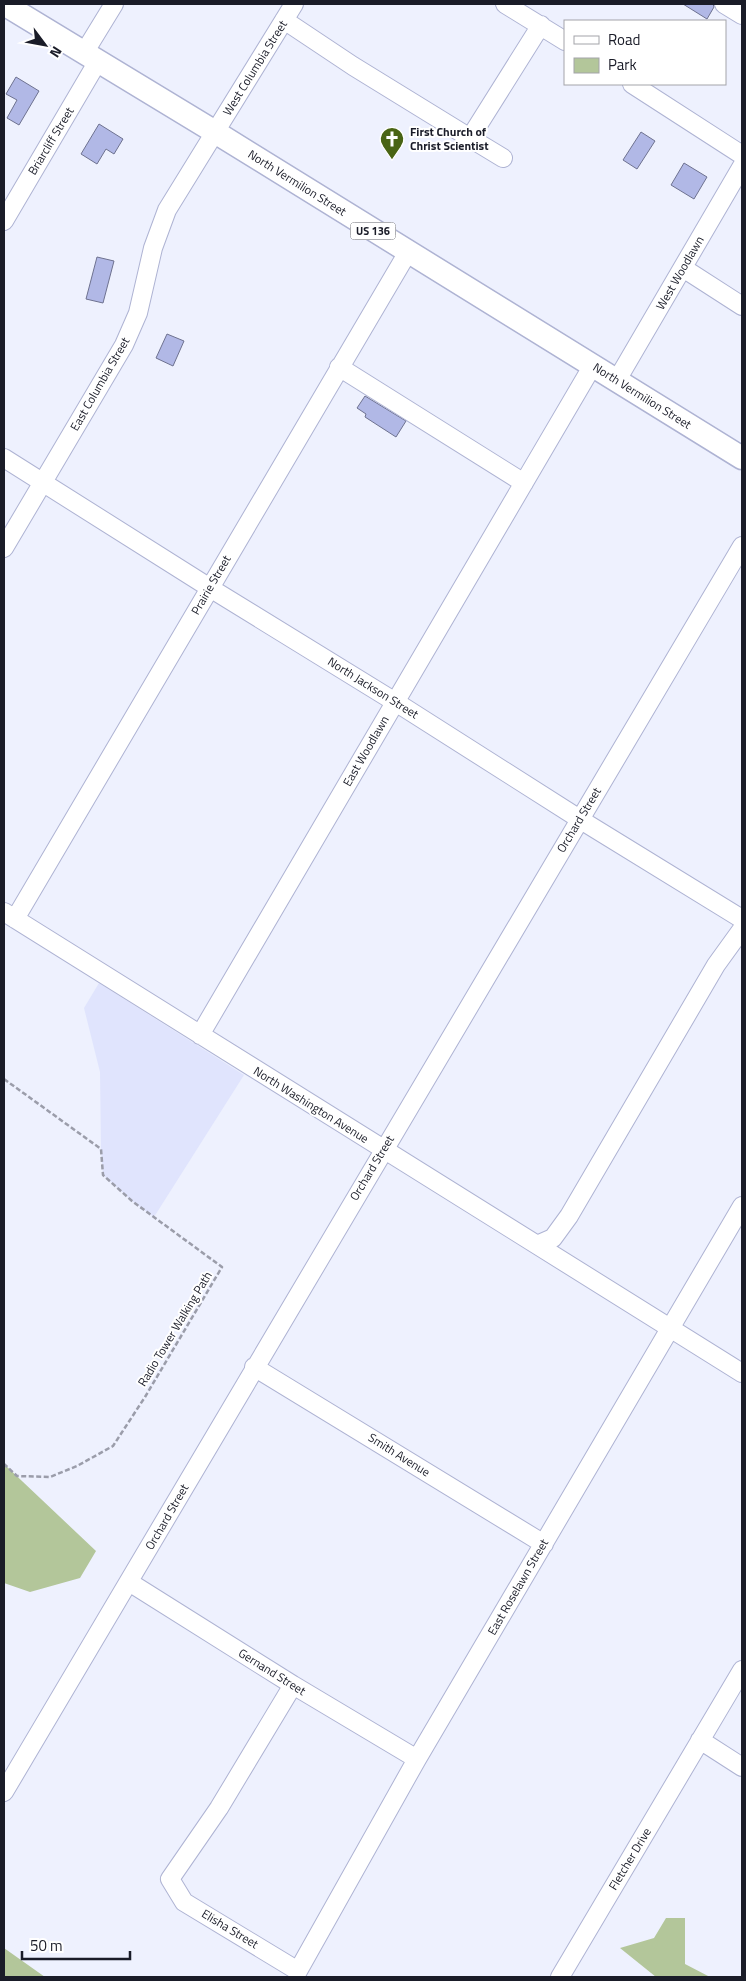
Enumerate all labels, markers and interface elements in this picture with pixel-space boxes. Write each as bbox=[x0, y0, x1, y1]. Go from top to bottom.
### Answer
street label: West Columbia Street bbox=[218, 16, 292, 119]
north arrow bbox=[20, 20, 70, 70]
legend bbox=[564, 20, 726, 85]
text: Road bbox=[608, 28, 640, 51]
text: N bbox=[45, 42, 68, 62]
text: Park bbox=[608, 53, 637, 76]
street label: Briarcliff Street bbox=[23, 102, 79, 178]
place label: First Church of Christ Scientist bbox=[410, 122, 489, 155]
church icon: First Church of Christ Scientist bbox=[379, 126, 405, 160]
street label: North Vermilion Street bbox=[244, 145, 351, 221]
road number: US 136 bbox=[350, 222, 396, 240]
street label: West Woodlawn bbox=[651, 232, 708, 313]
street label: East Columbia Street bbox=[65, 333, 135, 434]
street label: North Vermilion Street bbox=[589, 358, 696, 434]
street label: Prairie Street bbox=[186, 551, 236, 618]
street label: North Jackson Street bbox=[324, 652, 423, 724]
street label: East Woodlawn bbox=[338, 712, 394, 790]
street label: Orchard Street bbox=[551, 783, 606, 856]
street label: North Washington Avenue bbox=[250, 1061, 373, 1148]
street label: Orchard Street bbox=[344, 1131, 399, 1204]
street label: Radio Tower Walking Path bbox=[133, 1268, 217, 1390]
street label: Smith Avenue bbox=[365, 1428, 434, 1481]
street label: Orchard Street bbox=[140, 1479, 194, 1553]
street label: East Roselawn Street bbox=[482, 1534, 553, 1638]
street label: Gernand Street bbox=[235, 1643, 310, 1700]
street label: Fletcher Drive bbox=[603, 1824, 656, 1894]
street label: Elisha Street bbox=[198, 1904, 263, 1954]
scale bar bbox=[22, 1928, 130, 1960]
text: 50 m bbox=[30, 1934, 63, 1957]

